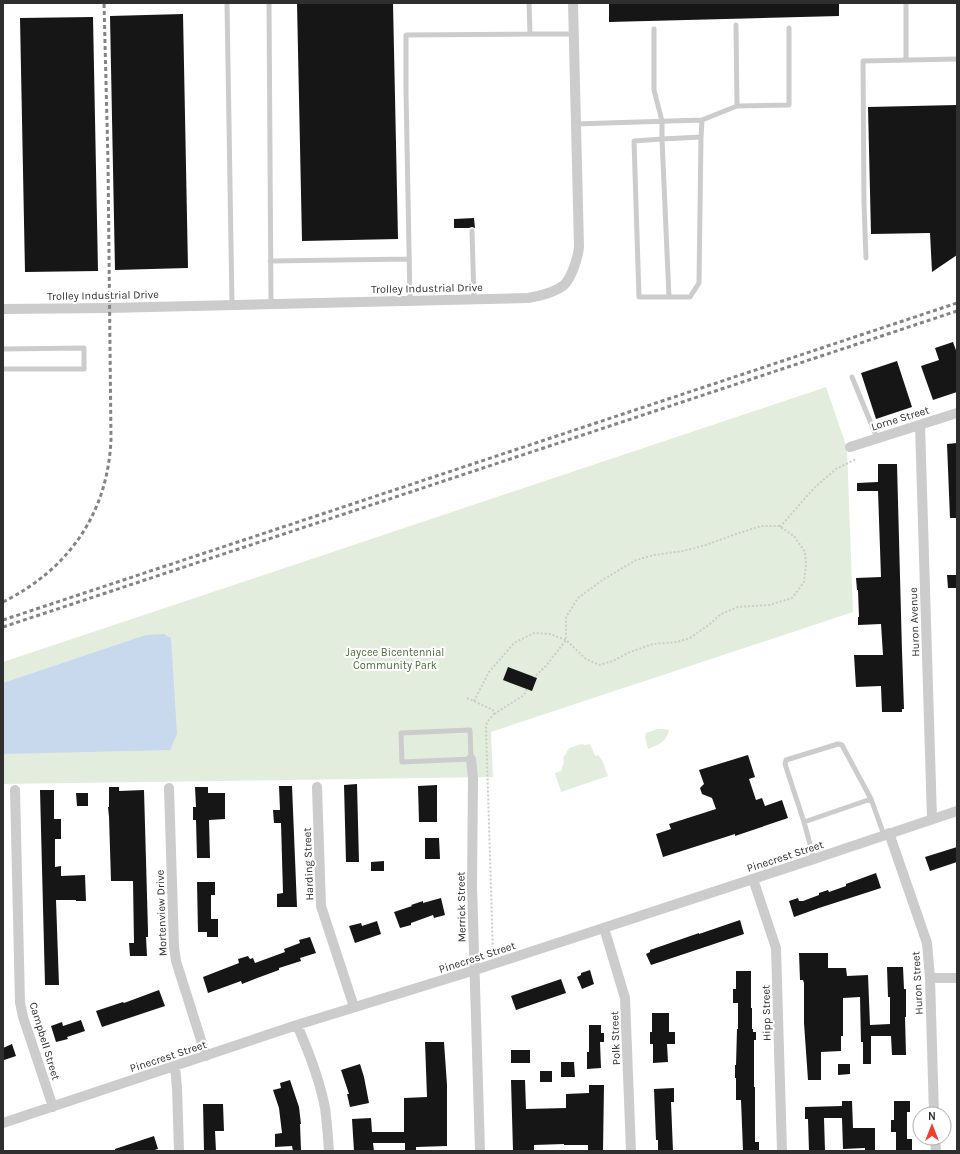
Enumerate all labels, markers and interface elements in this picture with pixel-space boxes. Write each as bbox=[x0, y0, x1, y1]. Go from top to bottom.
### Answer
street label: Trolley Industrial Drive bbox=[371, 281, 483, 296]
street label: Trolley Industrial Drive bbox=[47, 288, 159, 303]
street label: Lorne Street bbox=[869, 403, 931, 433]
street label: Huron Avenue bbox=[907, 587, 922, 657]
park label: Jaycee Bicentennial Community Park bbox=[346, 646, 444, 672]
street label: Harding Street bbox=[301, 827, 316, 901]
street label: Pinecrest Street bbox=[745, 838, 825, 875]
street label: Mortenview Drive bbox=[153, 869, 170, 956]
street label: Merrick Street bbox=[454, 871, 469, 943]
street label: Pinecrest Street bbox=[437, 939, 517, 976]
street label: Huron Street bbox=[909, 951, 926, 1015]
street label: Hipp Street bbox=[760, 985, 773, 1041]
street label: Campbell Street bbox=[27, 1001, 63, 1082]
street label: Polk Street bbox=[608, 1011, 623, 1065]
street label: Pinecrest Street bbox=[128, 1038, 208, 1075]
north arrow bbox=[912, 1106, 952, 1146]
text: N bbox=[928, 1110, 936, 1123]

